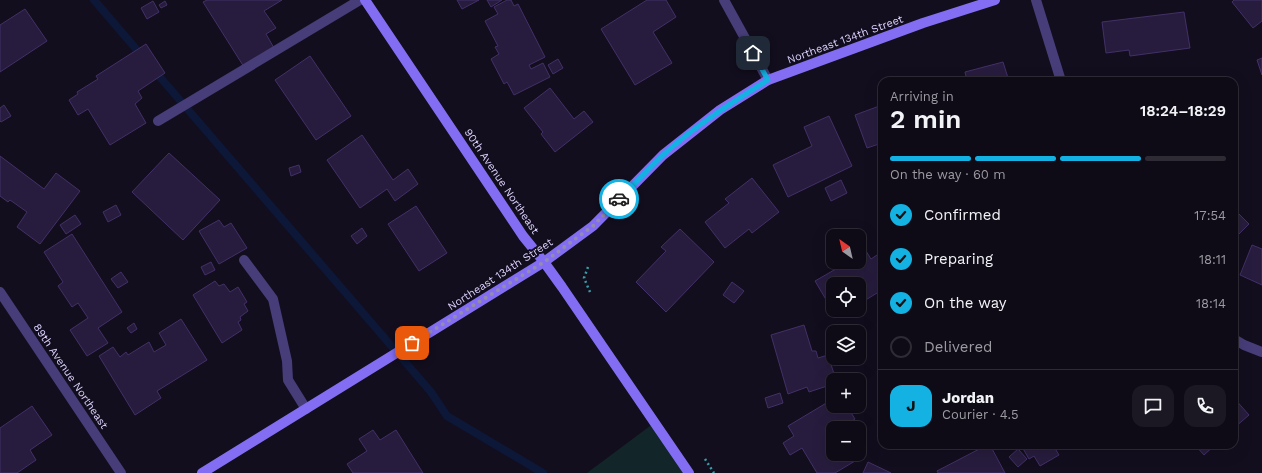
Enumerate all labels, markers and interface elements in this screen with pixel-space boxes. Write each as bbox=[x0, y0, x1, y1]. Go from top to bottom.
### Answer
street label: Northeast 134th Street bbox=[785, 12, 905, 67]
pin bbox=[736, 36, 770, 70]
icon: home bbox=[742, 42, 764, 64]
text: Arriving in bbox=[890, 89, 954, 104]
text: 18:24–18:29 bbox=[1140, 102, 1226, 120]
text: 2 min bbox=[890, 104, 961, 134]
street label: 90th Avenue Northeast bbox=[461, 126, 542, 237]
text: On the way · 60 m bbox=[890, 167, 1006, 182]
courier bbox=[599, 179, 639, 219]
icon: car bbox=[608, 188, 630, 210]
icon: check bbox=[890, 204, 912, 226]
text: Confirmed bbox=[924, 206, 1001, 224]
text: 17:54 bbox=[1194, 208, 1226, 223]
north arrow bbox=[826, 229, 866, 269]
map controls bbox=[826, 229, 866, 461]
street label: Northeast 134th Street bbox=[445, 235, 555, 313]
icon: check bbox=[890, 248, 912, 270]
text: Preparing bbox=[924, 250, 993, 268]
text: 18:11 bbox=[1199, 252, 1226, 267]
button: locate bbox=[826, 277, 866, 317]
icon: check bbox=[890, 292, 912, 314]
text: On the way bbox=[924, 294, 1006, 312]
text: 18:14 bbox=[1196, 296, 1226, 311]
street label: 89th Avenue Northeast bbox=[31, 321, 111, 432]
button: layers bbox=[826, 325, 866, 365]
pin bbox=[395, 326, 429, 360]
icon: bag bbox=[401, 332, 423, 354]
text: Delivered bbox=[924, 338, 992, 356]
button: + bbox=[826, 373, 866, 413]
button: chat bbox=[1132, 385, 1174, 427]
button: phone bbox=[1184, 385, 1226, 427]
text: Jordan bbox=[942, 389, 994, 407]
text: J bbox=[906, 397, 916, 415]
text: Courier · 4.5 bbox=[942, 407, 1019, 422]
button: − bbox=[826, 421, 866, 461]

